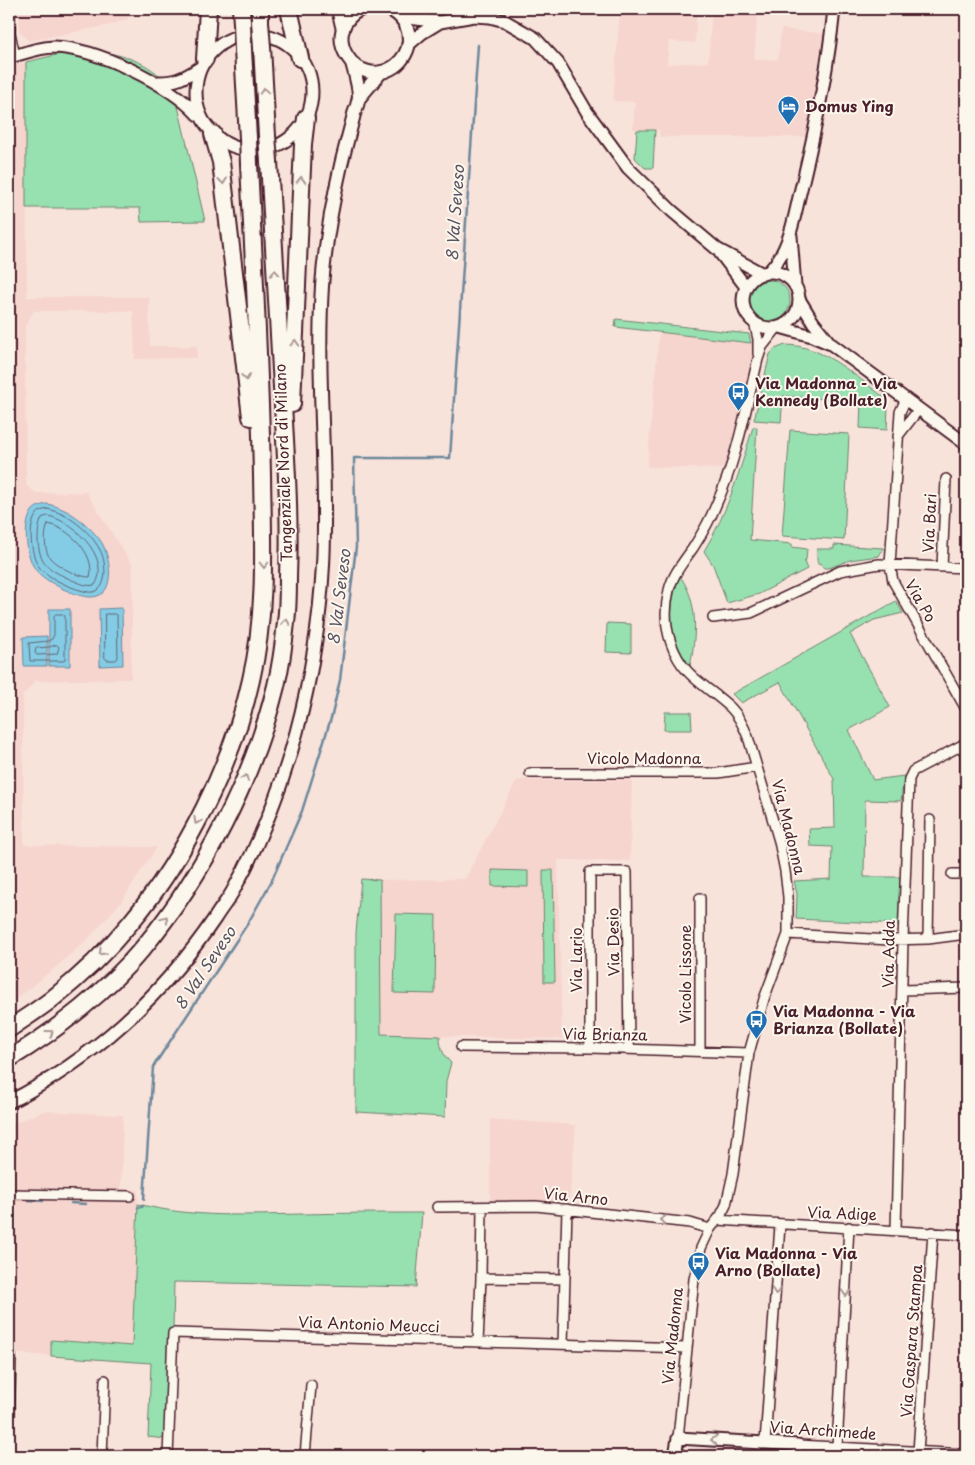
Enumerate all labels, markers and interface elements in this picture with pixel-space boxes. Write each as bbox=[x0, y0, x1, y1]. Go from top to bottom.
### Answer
one-way arrow bbox=[259, 87, 270, 95]
place label: Domus Ying bbox=[805, 94, 894, 117]
hotel icon: Domus Ying bbox=[777, 95, 801, 126]
water label: 8 Val Seveso bbox=[439, 163, 469, 262]
one-way arrow bbox=[296, 176, 307, 184]
one-way arrow bbox=[217, 178, 228, 186]
one-way arrow bbox=[270, 269, 281, 277]
one-way arrow bbox=[289, 338, 300, 346]
street label: Tangenziale Nord di Milano bbox=[268, 364, 297, 563]
place label: Via Madonna - Via Kennedy (Bollate) bbox=[755, 371, 898, 411]
one-way arrow bbox=[240, 374, 251, 382]
bus stop icon: Via Madonna - Via Kennedy (Bollate) bbox=[727, 381, 751, 412]
street label: Via Bari bbox=[915, 493, 942, 553]
water label: 8 Val Seveso bbox=[320, 547, 356, 646]
one-way arrow bbox=[259, 562, 269, 569]
street label: Via Po bbox=[900, 575, 943, 626]
one-way arrow bbox=[280, 617, 291, 625]
street label: Vicolo Madonna bbox=[587, 746, 702, 769]
one-way arrow bbox=[238, 774, 249, 783]
street label: Via Madonna bbox=[767, 777, 813, 877]
one-way arrow bbox=[193, 816, 203, 825]
street label: Via Desio bbox=[600, 908, 625, 977]
one-way arrow bbox=[159, 915, 168, 925]
water label: 8 Val Seveso bbox=[167, 920, 242, 1014]
street label: Via Adda bbox=[875, 920, 900, 988]
street label: Vicolo Lissone bbox=[673, 925, 696, 1024]
street label: Via Lario bbox=[564, 927, 587, 993]
one-way arrow bbox=[99, 947, 108, 956]
place label: Via Madonna - Via Brianza (Bollate) bbox=[773, 999, 916, 1039]
bus stop icon: Via Madonna - Via Brianza (Bollate) bbox=[745, 1009, 769, 1040]
street label: Via Brianza bbox=[562, 1021, 648, 1046]
one-way arrow bbox=[44, 1029, 53, 1039]
street label: Via Arno bbox=[543, 1181, 609, 1210]
street label: Via Adige bbox=[807, 1200, 877, 1225]
one-way arrow bbox=[658, 1215, 666, 1226]
place label: Via Madonna - Via Arno (Bollate) bbox=[714, 1241, 858, 1281]
bus stop icon: Via Madonna - Via Arno (Bollate) bbox=[687, 1251, 711, 1282]
street label: Via Gaspara Stampa bbox=[894, 1263, 927, 1418]
street label: Via Madonna bbox=[655, 1286, 688, 1385]
one-way arrow bbox=[770, 1287, 781, 1295]
one-way arrow bbox=[840, 1290, 851, 1298]
street label: Via Antonio Meucci bbox=[298, 1310, 440, 1337]
street label: Via Archimede bbox=[769, 1414, 877, 1445]
one-way arrow bbox=[710, 1435, 718, 1445]

